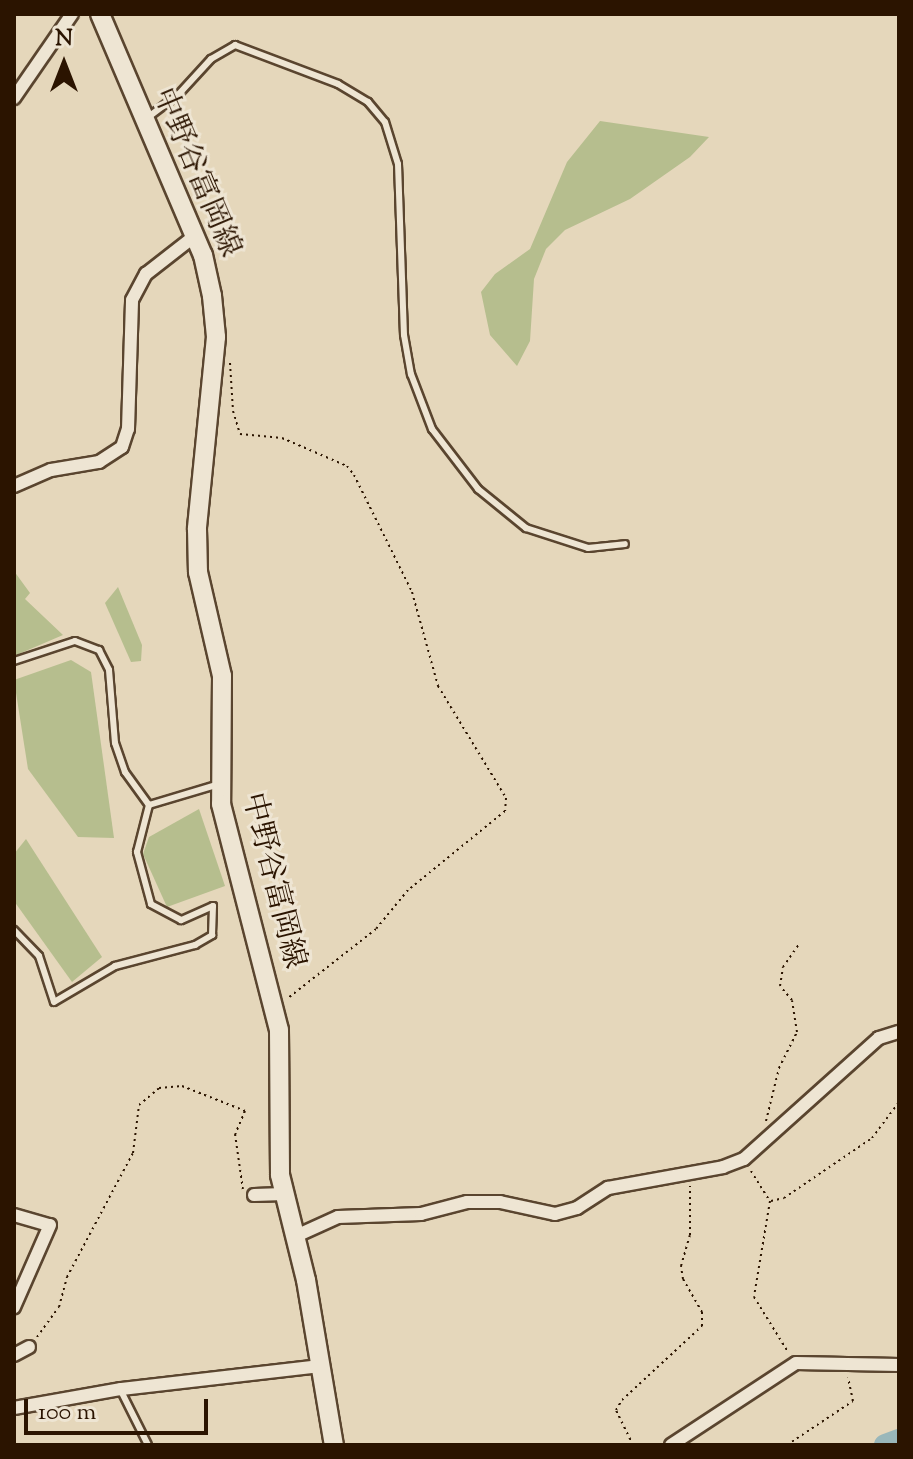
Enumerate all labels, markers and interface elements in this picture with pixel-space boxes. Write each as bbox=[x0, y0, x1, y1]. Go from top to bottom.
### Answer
north arrow bbox=[24, 24, 104, 104]
text: N bbox=[55, 24, 73, 56]
street label: 中野谷富岡線 bbox=[143, 83, 247, 263]
street label: 中野谷富岡線 bbox=[233, 789, 311, 973]
scale bar bbox=[28, 1383, 212, 1433]
text: 100 m bbox=[38, 1396, 96, 1430]

